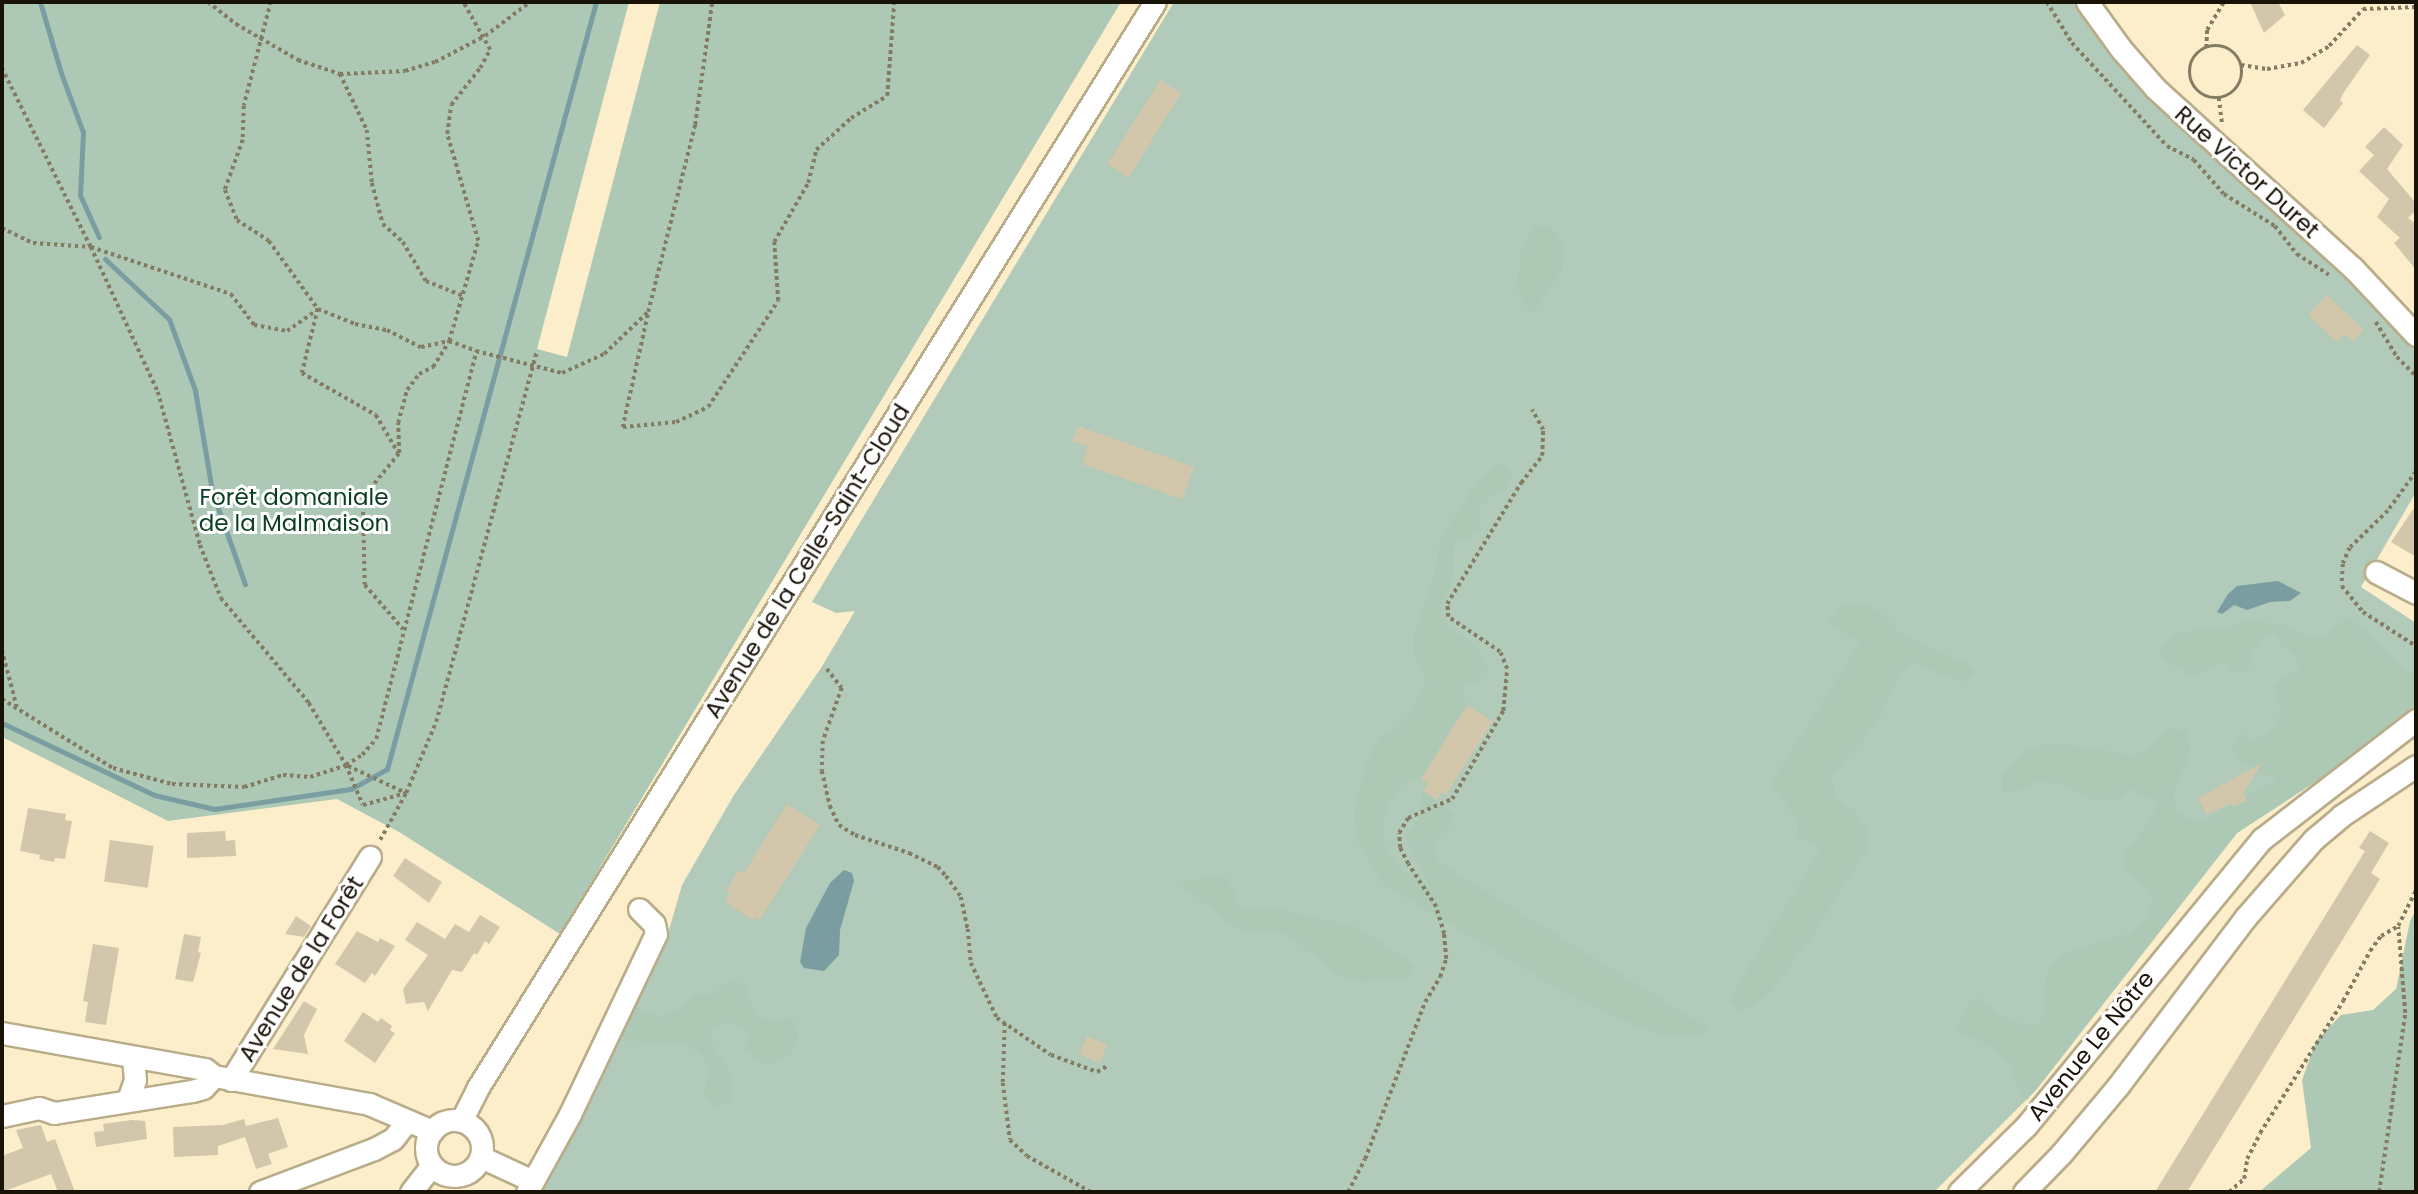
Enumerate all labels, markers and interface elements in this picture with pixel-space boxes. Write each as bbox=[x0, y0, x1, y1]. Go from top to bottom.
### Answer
street label: Rue Victor Duret bbox=[2169, 100, 2325, 244]
street label: Avenue de la Celle-Saint-Cloud bbox=[699, 399, 915, 723]
park label: Forêt domaniale de la Malmaison bbox=[199, 483, 389, 537]
street label: Avenue de la Forêt bbox=[233, 871, 369, 1067]
street label: Avenue Le Nôtre bbox=[2022, 965, 2160, 1127]

